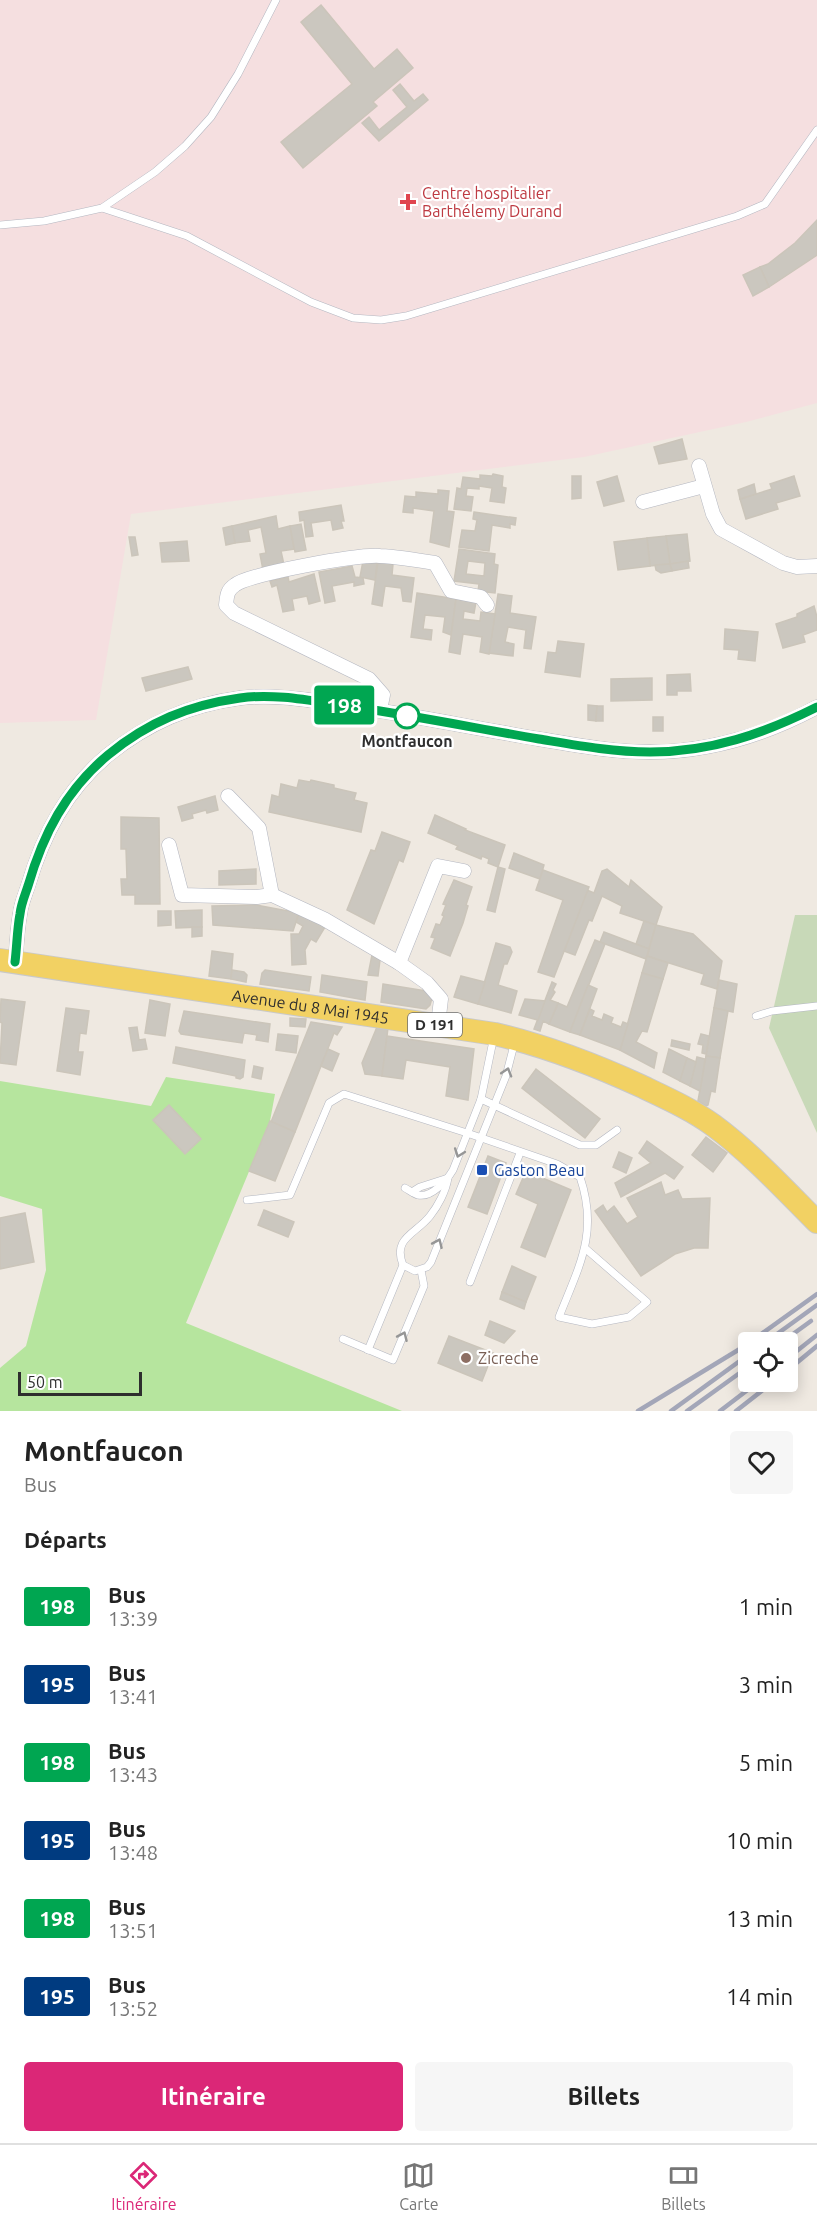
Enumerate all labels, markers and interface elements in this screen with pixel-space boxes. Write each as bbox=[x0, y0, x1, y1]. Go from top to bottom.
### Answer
place label: Centre hospitalier Barthélemy Durand bbox=[422, 184, 562, 220]
marker: Centre hospitalier Barthélemy Durand bbox=[399, 193, 417, 211]
line badge: 198 bbox=[310, 686, 379, 724]
text: 198 bbox=[326, 693, 362, 717]
marker: Montfaucon bbox=[394, 703, 420, 729]
place label: Montfaucon bbox=[361, 732, 453, 750]
street label: Avenue du 8 Mai 1945 bbox=[231, 986, 390, 1027]
road number: D 191 bbox=[408, 1013, 462, 1037]
one-way arrow bbox=[500, 1067, 512, 1078]
one-way arrow bbox=[454, 1147, 467, 1158]
place label: Gaston Beau bbox=[494, 1161, 585, 1179]
marker: Gaston Beau bbox=[475, 1163, 489, 1177]
one-way arrow bbox=[431, 1238, 443, 1249]
one-way arrow bbox=[396, 1331, 408, 1342]
map controls bbox=[738, 1332, 798, 1392]
button: locate bbox=[738, 1332, 798, 1392]
place label: Zicreche bbox=[478, 1349, 539, 1367]
marker: Zicreche bbox=[459, 1351, 473, 1365]
scale bar bbox=[18, 1369, 142, 1396]
text: 50 m bbox=[27, 1373, 63, 1391]
button: heart bbox=[730, 1431, 793, 1494]
text: Montfaucon bbox=[24, 1435, 184, 1466]
text: Bus bbox=[24, 1473, 57, 1496]
text: Départs bbox=[24, 1527, 107, 1552]
text: Bus bbox=[108, 1582, 146, 1607]
text: 198 bbox=[39, 1594, 75, 1618]
text: 1 min bbox=[739, 1594, 793, 1619]
text: 13:39 bbox=[108, 1607, 158, 1630]
text: Bus bbox=[108, 1660, 146, 1685]
text: 195 bbox=[39, 1672, 75, 1696]
text: 3 min bbox=[739, 1672, 793, 1697]
text: 13:41 bbox=[108, 1685, 158, 1708]
text: Bus bbox=[108, 1738, 146, 1763]
text: 198 bbox=[39, 1750, 75, 1774]
text: 5 min bbox=[739, 1750, 793, 1775]
text: 13:43 bbox=[108, 1763, 158, 1786]
text: Bus bbox=[108, 1816, 146, 1841]
text: 195 bbox=[39, 1828, 75, 1852]
text: 10 min bbox=[726, 1828, 793, 1853]
text: 13:48 bbox=[108, 1841, 158, 1864]
text: Bus bbox=[108, 1894, 146, 1919]
text: 198 bbox=[39, 1906, 75, 1930]
text: 13 min bbox=[726, 1906, 793, 1931]
text: 13:51 bbox=[108, 1919, 158, 1942]
text: Bus bbox=[108, 1972, 146, 1997]
text: 195 bbox=[39, 1984, 75, 2008]
text: 14 min bbox=[726, 1984, 793, 2009]
text: 13:52 bbox=[108, 1997, 158, 2020]
button: Itinéraire bbox=[24, 2062, 403, 2131]
button: Billets bbox=[415, 2062, 793, 2131]
tab: Itinéraire bbox=[111, 2159, 177, 2213]
tab: Carte bbox=[399, 2159, 438, 2213]
tab: Billets bbox=[661, 2159, 706, 2213]

